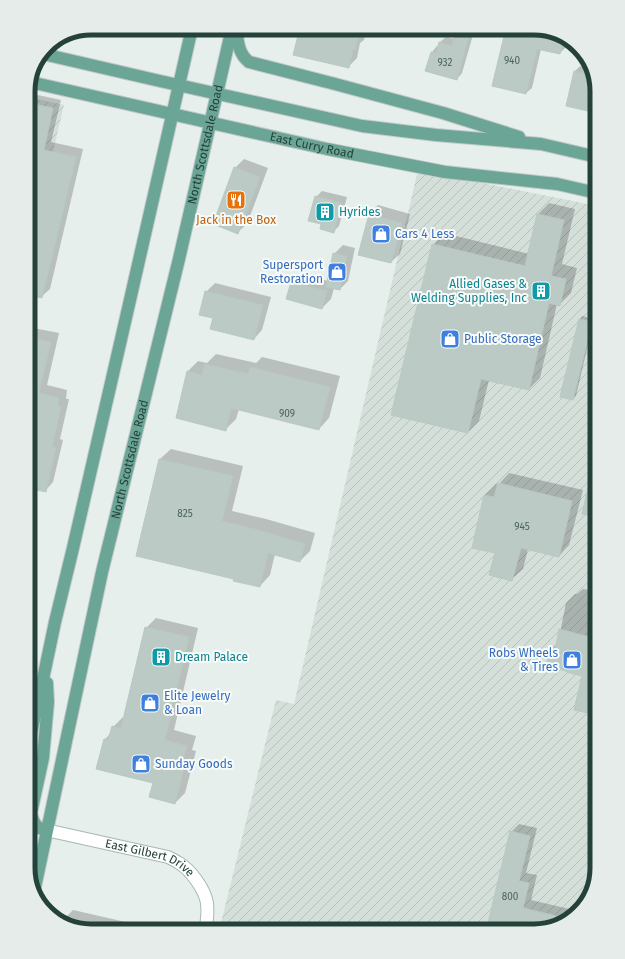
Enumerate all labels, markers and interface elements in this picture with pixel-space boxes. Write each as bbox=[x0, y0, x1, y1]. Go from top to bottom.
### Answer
house number: 940 bbox=[504, 55, 520, 67]
house number: 932 bbox=[438, 57, 452, 69]
street label: North Scottsdale Road bbox=[185, 83, 226, 206]
street label: East Curry Road bbox=[269, 129, 355, 161]
restaurant icon: Jack in the Box bbox=[225, 189, 247, 211]
building icon: Hyrides bbox=[314, 201, 336, 223]
place label: Hyrides bbox=[339, 205, 381, 219]
place label: Jack in the Box bbox=[196, 213, 276, 227]
shop icon: Cars 4 Less bbox=[370, 223, 392, 245]
place label: Cars 4 Less bbox=[395, 227, 455, 241]
place label: Supersport Restoration bbox=[260, 258, 324, 286]
shop icon: Supersport Restoration bbox=[326, 261, 348, 283]
place label: Allied Gases & Welding Supplies, Inc bbox=[411, 277, 527, 305]
building icon: Allied Gases & Welding Supplies, Inc bbox=[530, 280, 552, 302]
shop icon: Public Storage bbox=[439, 328, 461, 350]
place label: Public Storage bbox=[464, 332, 542, 346]
street label: North Scottsdale Road bbox=[108, 398, 151, 521]
house number: 909 bbox=[279, 408, 295, 420]
house number: 825 bbox=[177, 508, 193, 520]
house number: 945 bbox=[514, 521, 530, 533]
building icon: Dream Palace bbox=[150, 646, 172, 668]
place label: Robs Wheels & Tires bbox=[489, 646, 558, 674]
shop icon: Robs Wheels & Tires bbox=[561, 649, 583, 671]
place label: Dream Palace bbox=[175, 650, 248, 664]
place label: Elite Jewelry & Loan bbox=[164, 689, 231, 717]
shop icon: Elite Jewelry & Loan bbox=[139, 692, 161, 714]
shop icon: Sunday Goods bbox=[130, 753, 152, 775]
place label: Sunday Goods bbox=[155, 757, 233, 771]
street label: East Gilbert Drive bbox=[104, 836, 197, 879]
house number: 800 bbox=[502, 891, 519, 903]

